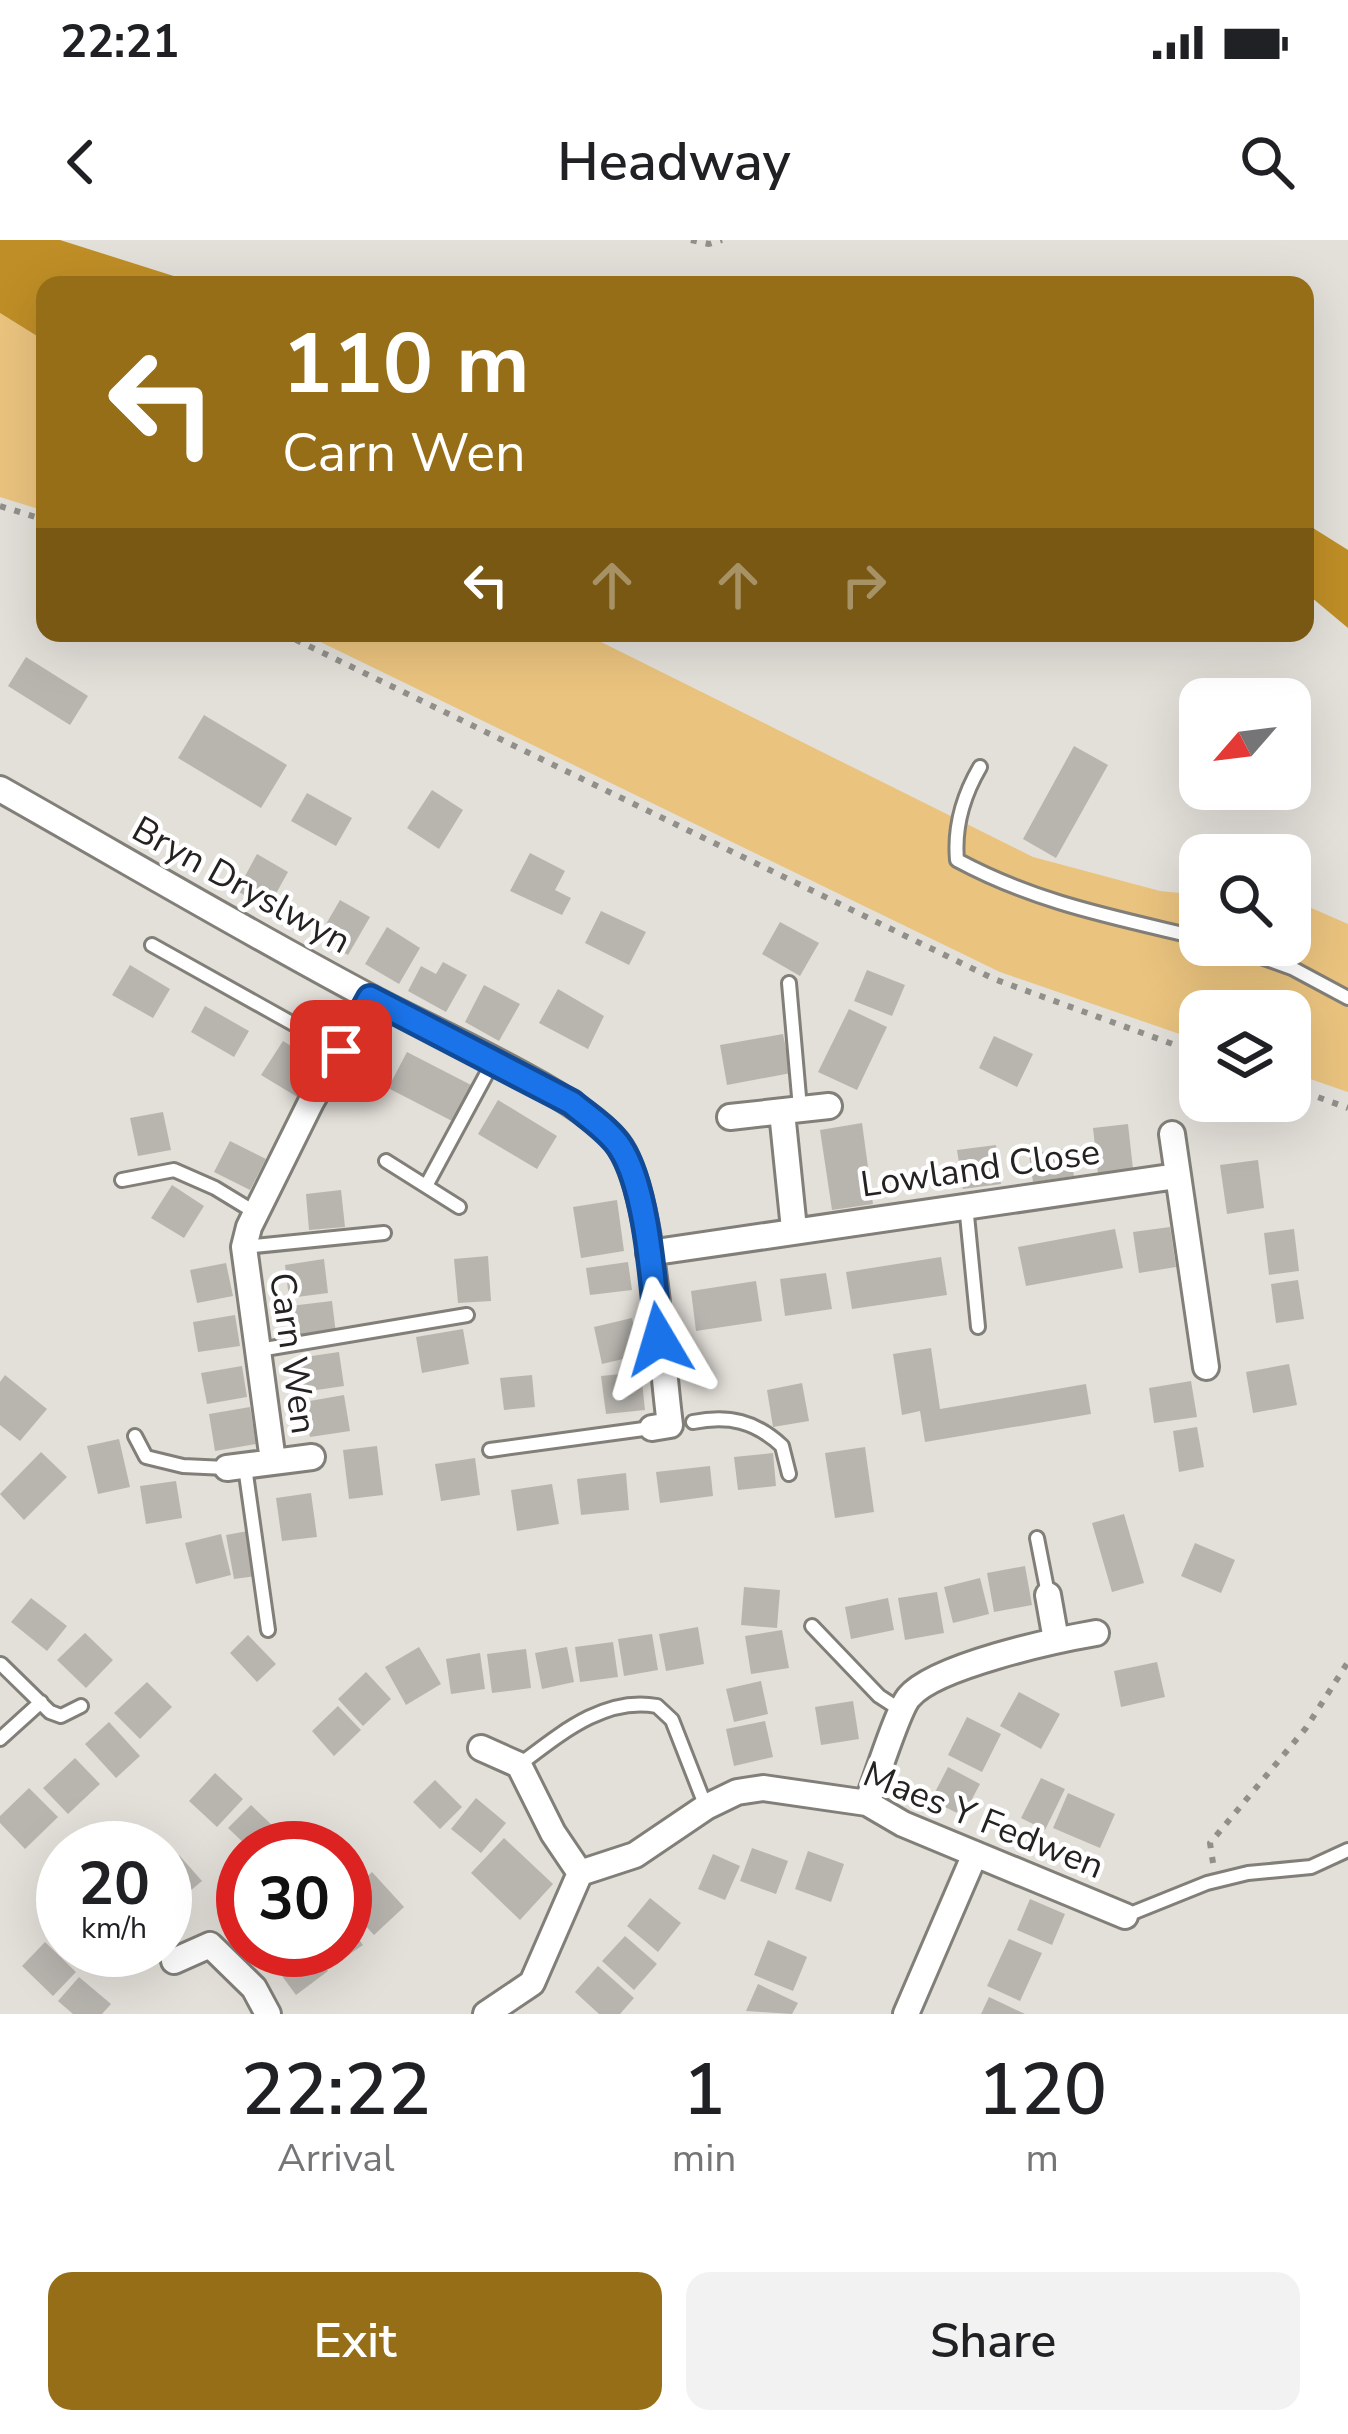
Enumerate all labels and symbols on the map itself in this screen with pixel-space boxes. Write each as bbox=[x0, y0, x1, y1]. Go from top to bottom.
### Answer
north arrow bbox=[1179, 678, 1311, 810]
street label: Bryn Dryslwyn bbox=[123, 805, 359, 966]
pin bbox=[290, 1000, 392, 1102]
street label: Lowland Close bbox=[857, 1127, 1103, 1210]
street label: Carn Wen bbox=[257, 1269, 328, 1437]
position arrow bbox=[596, 1276, 722, 1402]
street label: Maes Y Fedwen bbox=[856, 1750, 1111, 1891]
speed limit sign: 30 bbox=[216, 1821, 372, 1977]

